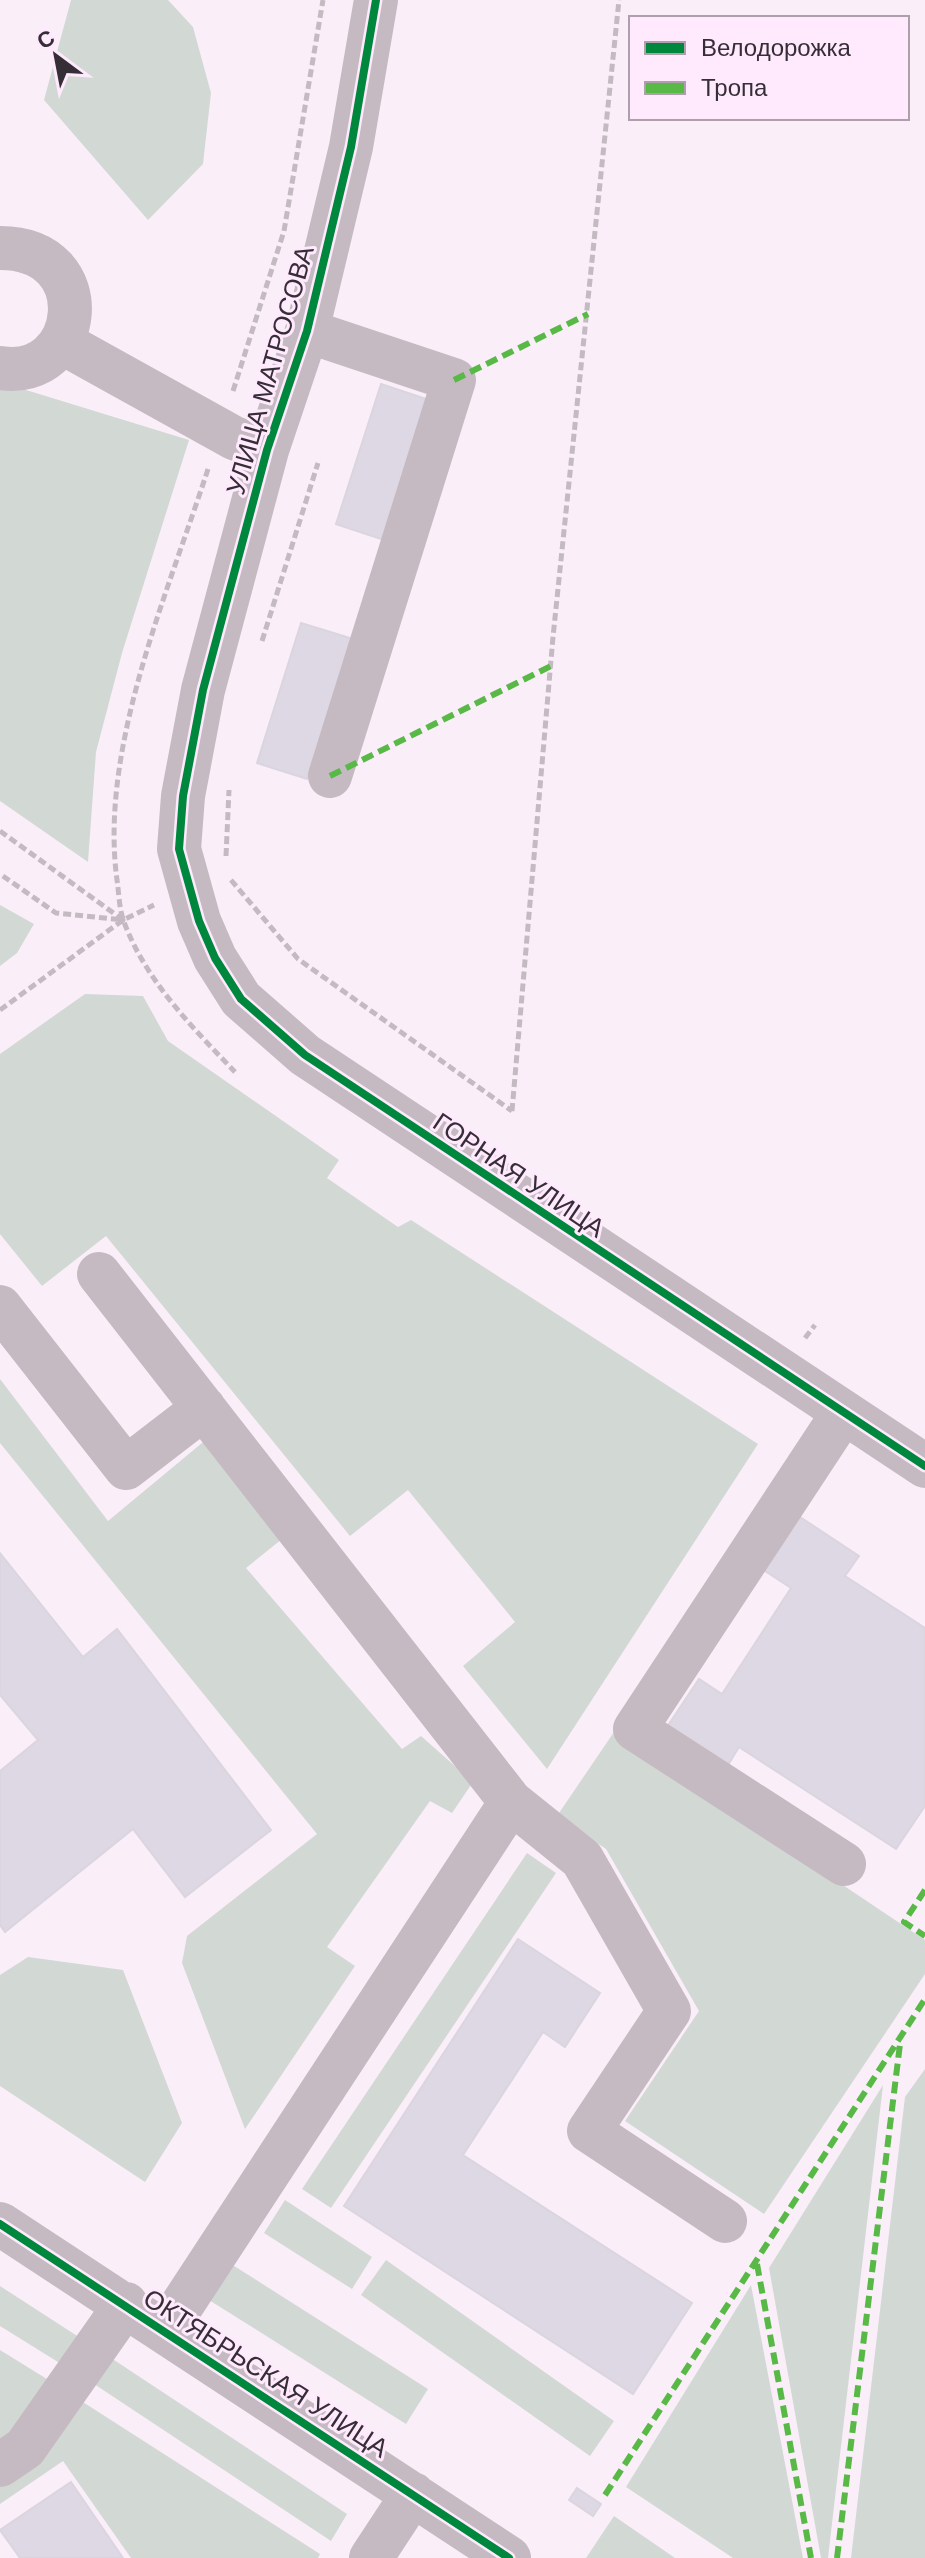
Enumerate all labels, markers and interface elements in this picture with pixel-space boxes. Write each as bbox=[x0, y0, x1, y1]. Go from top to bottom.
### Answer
north arrow bbox=[16, 16, 96, 96]
legend bbox=[629, 16, 909, 120]
text: С bbox=[32, 25, 59, 54]
text: Велодорожка bbox=[701, 34, 852, 61]
text: Тропа bbox=[701, 74, 768, 101]
street label: УЛИЦА МАТРОСОВА bbox=[220, 242, 320, 498]
street label: ГОРНАЯ УЛИЦА bbox=[428, 1107, 611, 1244]
street label: ОКТЯБРЬСКАЯ УЛИЦА bbox=[138, 2283, 394, 2464]

